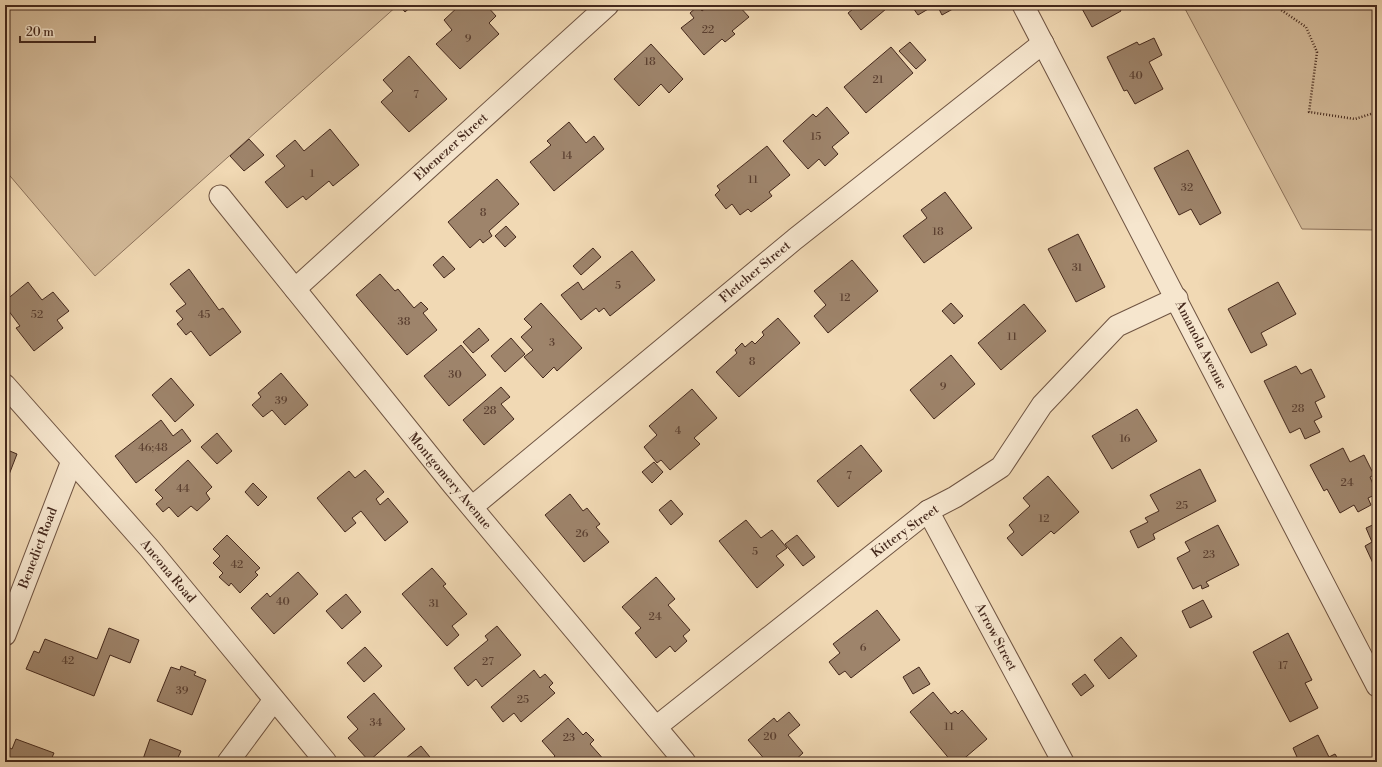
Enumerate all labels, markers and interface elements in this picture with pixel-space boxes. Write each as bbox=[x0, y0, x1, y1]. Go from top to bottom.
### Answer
scale bar bbox=[20, 18, 95, 44]
house number: 22 bbox=[702, 23, 714, 37]
text: 20 m bbox=[26, 25, 54, 40]
house number: 9 bbox=[465, 32, 472, 46]
house number: 18 bbox=[644, 55, 656, 69]
house number: 40 bbox=[1129, 69, 1143, 83]
house number: 21 bbox=[872, 73, 884, 87]
house number: 7 bbox=[413, 88, 419, 102]
street label: Ebenezer Street bbox=[411, 109, 491, 184]
house number: 15 bbox=[811, 130, 821, 144]
house number: 14 bbox=[562, 149, 573, 163]
house number: 1 bbox=[310, 167, 315, 181]
house number: 11 bbox=[748, 173, 758, 187]
house number: 32 bbox=[1181, 181, 1193, 195]
house number: 8 bbox=[480, 206, 487, 220]
house number: 18 bbox=[932, 225, 944, 239]
street label: Fletcher Street bbox=[716, 237, 794, 306]
house number: 31 bbox=[1072, 261, 1083, 275]
house number: 5 bbox=[615, 279, 621, 293]
house number: 12 bbox=[839, 291, 851, 305]
street label: Amanola Avenue bbox=[1171, 297, 1231, 393]
house number: 52 bbox=[31, 308, 43, 322]
house number: 45 bbox=[198, 308, 210, 322]
house number: 38 bbox=[398, 315, 411, 329]
house number: 11 bbox=[1007, 330, 1017, 344]
house number: 3 bbox=[549, 336, 555, 350]
house number: 8 bbox=[749, 355, 756, 369]
house number: 30 bbox=[448, 368, 462, 382]
house number: 9 bbox=[940, 380, 947, 394]
house number: 39 bbox=[275, 394, 288, 408]
house number: 28 bbox=[1291, 402, 1305, 416]
house number: 28 bbox=[483, 404, 497, 418]
house number: 4 bbox=[675, 424, 682, 438]
street label: Montgomery Avenue bbox=[405, 429, 495, 533]
house number: 16 bbox=[1119, 432, 1131, 446]
house number: 46;48 bbox=[138, 441, 168, 455]
house number: 7 bbox=[846, 469, 852, 483]
house number: 24 bbox=[1341, 476, 1354, 490]
house number: 44 bbox=[176, 482, 190, 496]
house number: 25 bbox=[1176, 499, 1188, 513]
street label: Kittery Street bbox=[868, 501, 942, 561]
street label: Benedict Road bbox=[15, 505, 61, 592]
house number: 12 bbox=[1038, 512, 1050, 526]
house number: 26 bbox=[576, 527, 589, 541]
street label: Ancona Road bbox=[136, 535, 199, 606]
house number: 5 bbox=[752, 545, 758, 559]
house number: 23 bbox=[1203, 548, 1215, 562]
house number: 42 bbox=[231, 558, 243, 572]
house number: 40 bbox=[276, 595, 290, 609]
house number: 31 bbox=[429, 597, 440, 611]
street label: Arrow Street bbox=[971, 600, 1021, 674]
house number: 24 bbox=[649, 610, 662, 624]
house number: 6 bbox=[860, 641, 867, 655]
house number: 42 bbox=[62, 654, 74, 668]
house number: 27 bbox=[482, 655, 494, 669]
house number: 17 bbox=[1278, 659, 1288, 673]
house number: 39 bbox=[176, 684, 189, 698]
house number: 25 bbox=[517, 693, 529, 707]
house number: 34 bbox=[370, 716, 383, 730]
house number: 11 bbox=[944, 720, 954, 734]
house number: 20 bbox=[763, 730, 777, 744]
house number: 23 bbox=[563, 731, 575, 745]

